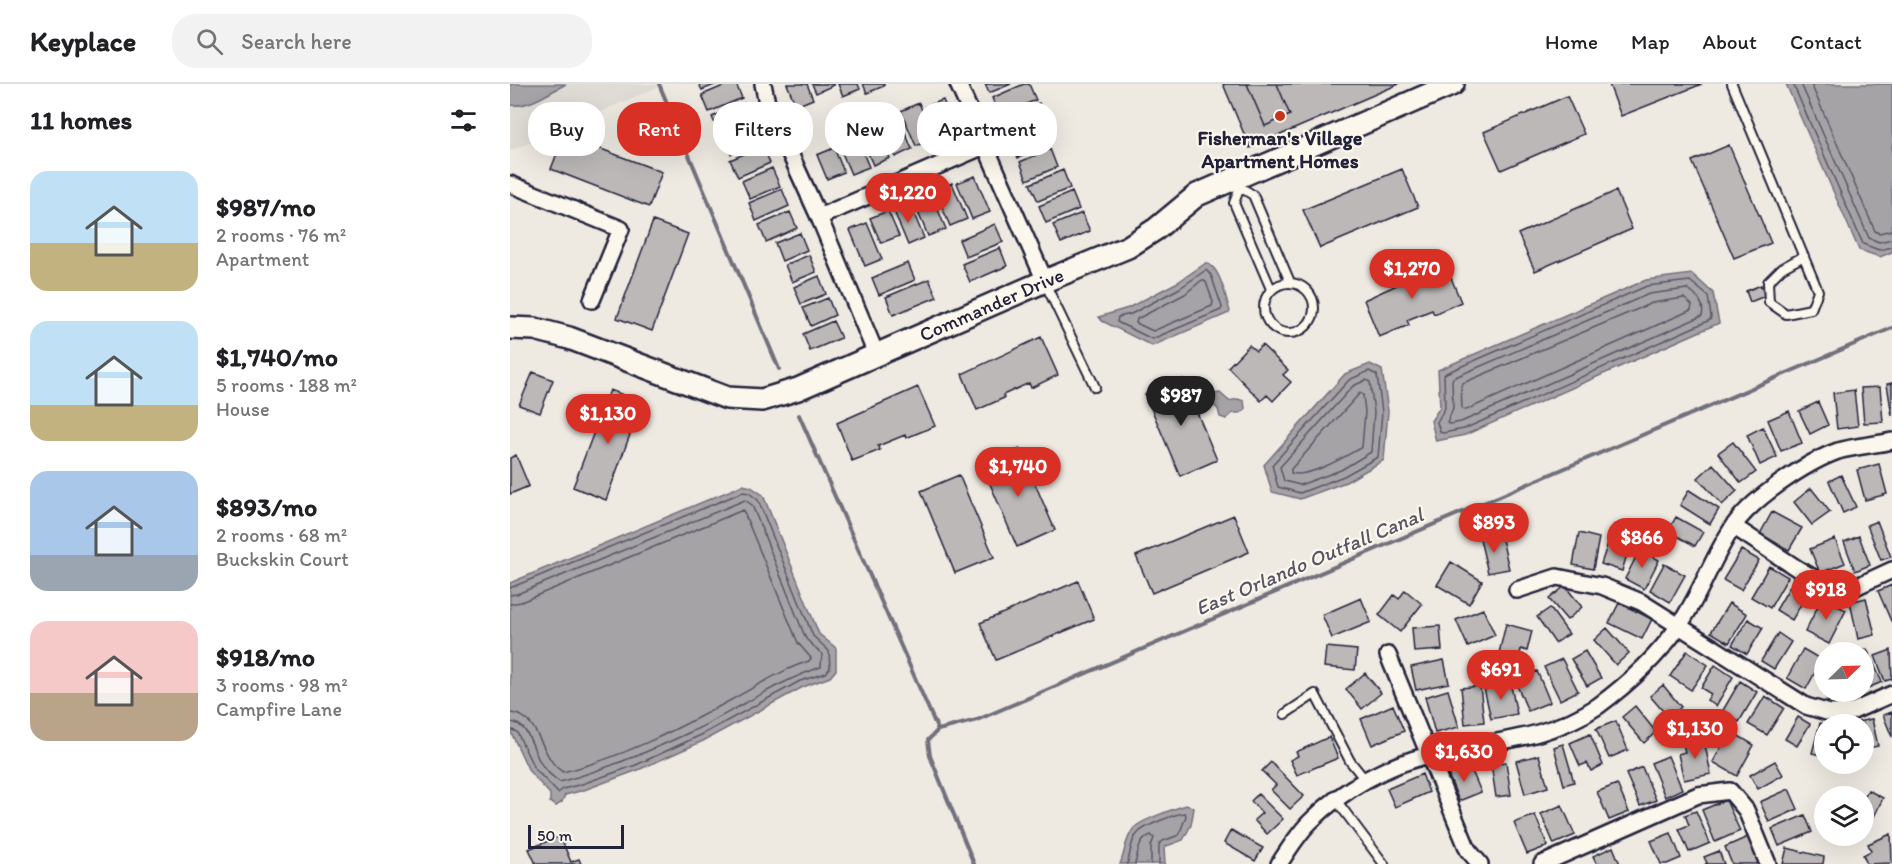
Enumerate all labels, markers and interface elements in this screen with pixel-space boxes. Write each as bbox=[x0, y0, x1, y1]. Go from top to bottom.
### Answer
search box bbox=[172, 14, 592, 68]
text: Keyplace bbox=[30, 24, 136, 58]
icon: search bbox=[193, 25, 226, 58]
text: Search here bbox=[241, 28, 352, 55]
text: Home bbox=[1545, 29, 1598, 54]
text: Map bbox=[1631, 29, 1670, 54]
text: About bbox=[1703, 29, 1757, 54]
text: Contact bbox=[1790, 29, 1862, 54]
chip: Buy bbox=[528, 102, 605, 156]
chip: Rent bbox=[617, 102, 701, 156]
chip: Filters bbox=[713, 102, 813, 156]
chip: New bbox=[825, 102, 905, 156]
chip: Apartment bbox=[917, 102, 1057, 156]
text: 11 homes bbox=[30, 104, 132, 136]
icon: filters bbox=[447, 104, 480, 137]
marker: Fisherman's Village Apartment Homes bbox=[1273, 109, 1287, 123]
place label: Fisherman's Village Apartment Homes bbox=[1198, 126, 1363, 174]
pin: $1,220 bbox=[859, 173, 957, 224]
text: $1,220 bbox=[879, 180, 937, 204]
text: $987/mo bbox=[216, 191, 316, 223]
icon: home bbox=[78, 195, 150, 267]
text: 2 rooms · 76 m² bbox=[216, 223, 346, 247]
text: Apartment bbox=[216, 247, 309, 271]
pin: $1,270 bbox=[1363, 249, 1461, 300]
text: $1,270 bbox=[1384, 256, 1440, 280]
street label: Commander Drive bbox=[916, 263, 1067, 346]
text: $1,740/mo bbox=[216, 341, 338, 373]
icon: home bbox=[78, 345, 150, 417]
text: 5 rooms · 188 m² bbox=[216, 373, 357, 397]
pin: $987 bbox=[1145, 376, 1217, 427]
text: $987 bbox=[1160, 383, 1202, 407]
pin: $1,130 bbox=[559, 394, 657, 445]
text: House bbox=[216, 397, 270, 421]
text: $1,130 bbox=[580, 401, 636, 425]
pin: $1,740 bbox=[969, 447, 1067, 498]
text: $1,740 bbox=[989, 454, 1047, 478]
text: $893/mo bbox=[216, 491, 317, 523]
icon: home bbox=[78, 495, 150, 567]
water label: East Orlando Outfall Canal bbox=[1191, 501, 1429, 620]
pin: $893 bbox=[1458, 503, 1530, 554]
text: $893 bbox=[1473, 510, 1515, 534]
pin: $866 bbox=[1606, 518, 1678, 569]
text: 2 rooms · 68 m² bbox=[216, 523, 347, 547]
text: $866 bbox=[1621, 525, 1663, 549]
text: Buckskin Court bbox=[216, 547, 349, 571]
pin: $918 bbox=[1790, 570, 1862, 621]
text: $918 bbox=[1806, 577, 1846, 601]
text: $918/mo bbox=[216, 641, 315, 673]
north arrow bbox=[1814, 642, 1874, 702]
map controls bbox=[1814, 642, 1874, 846]
icon: home bbox=[78, 645, 150, 717]
pin: $691 bbox=[1465, 650, 1537, 701]
text: $691 bbox=[1481, 657, 1521, 681]
text: 3 rooms · 98 m² bbox=[216, 673, 348, 697]
text: Campfire Lane bbox=[216, 697, 342, 721]
pin: $1,130 bbox=[1646, 709, 1744, 760]
button: locate bbox=[1814, 714, 1874, 774]
text: $1,130 bbox=[1667, 716, 1723, 740]
pin: $1,630 bbox=[1415, 732, 1513, 783]
text: $1,630 bbox=[1435, 739, 1493, 763]
button: layers bbox=[1814, 786, 1874, 846]
scale bar bbox=[528, 822, 624, 850]
text: 50 m bbox=[537, 826, 572, 845]

